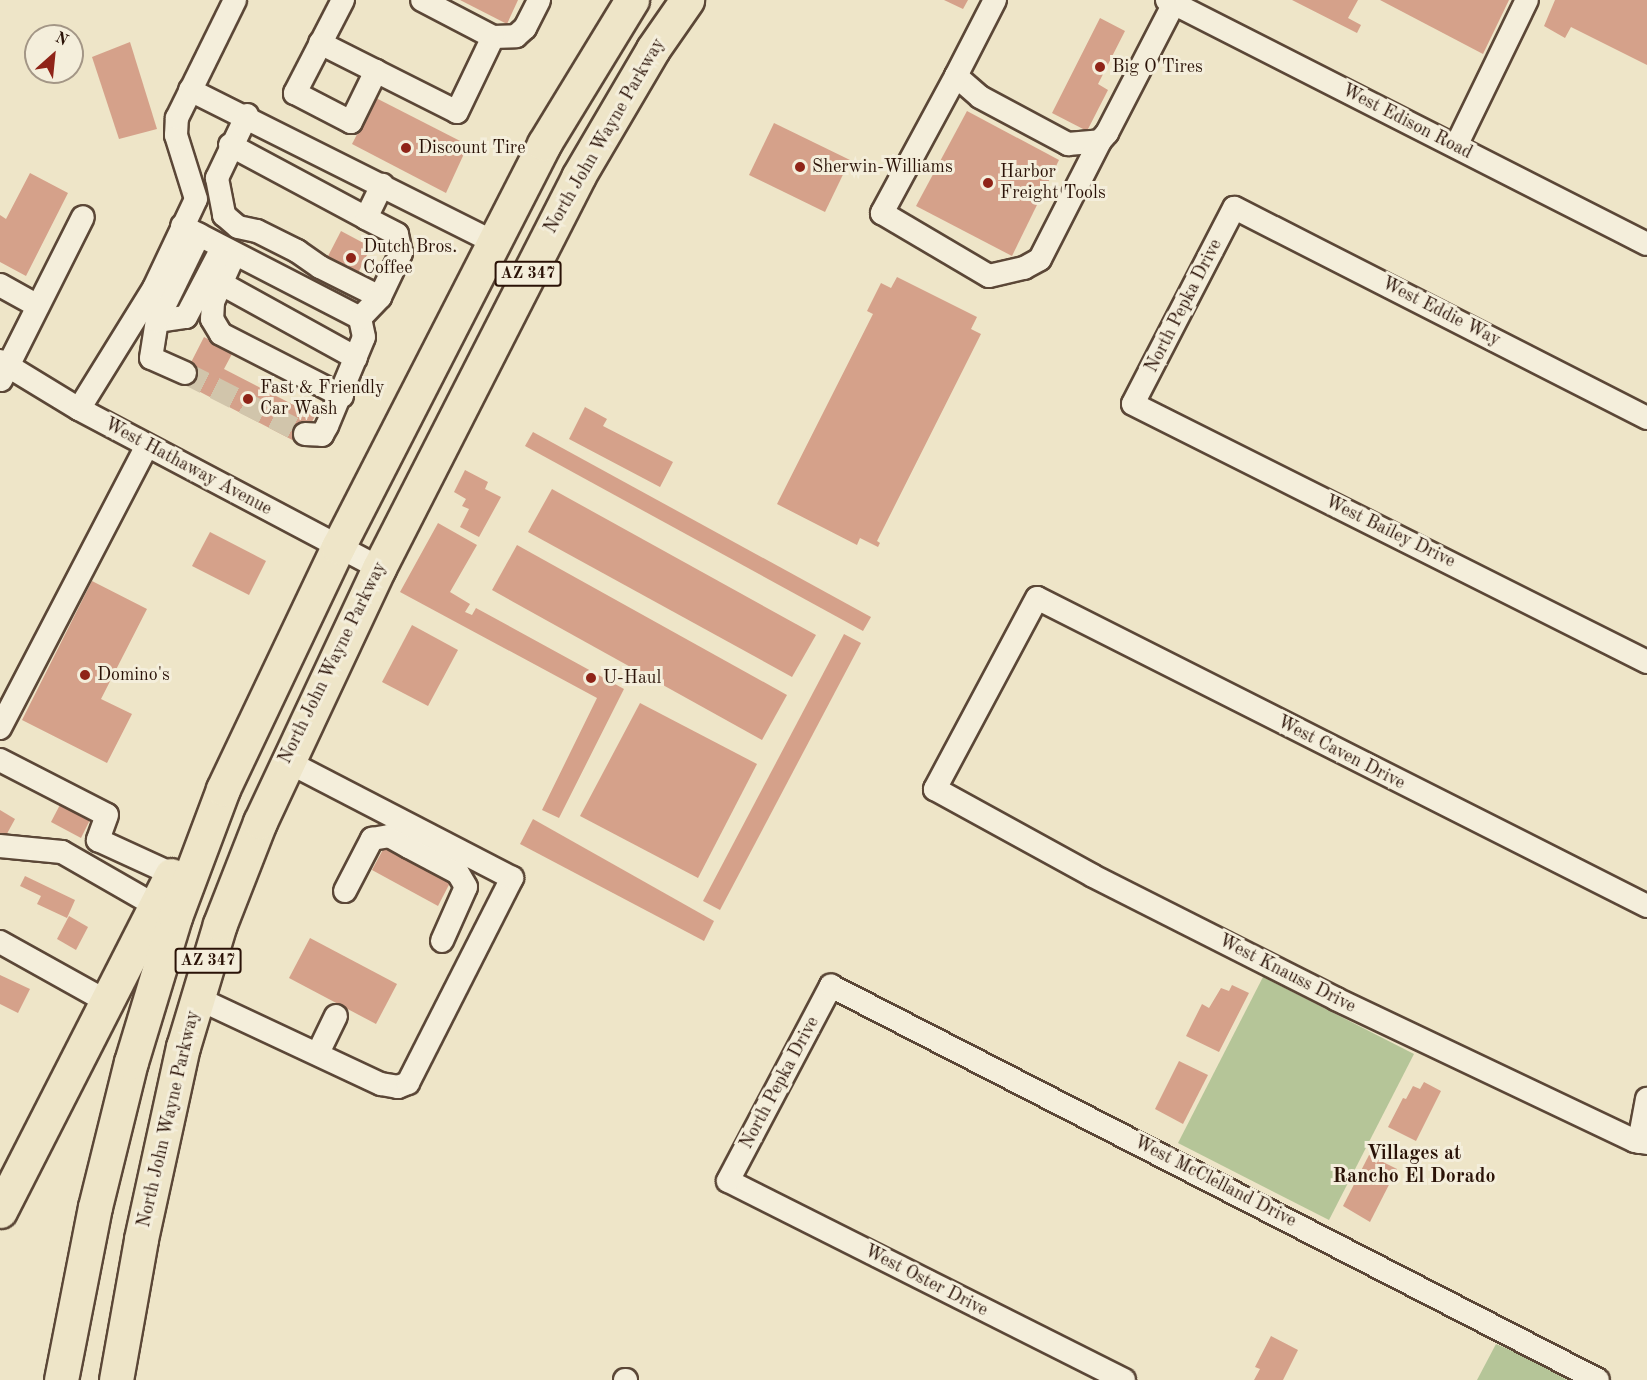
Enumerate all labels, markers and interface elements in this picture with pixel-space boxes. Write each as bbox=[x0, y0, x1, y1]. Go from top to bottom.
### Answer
north arrow bbox=[24, 24, 84, 84]
text: N bbox=[52, 30, 70, 50]
street label: North John Wayne Parkway bbox=[540, 34, 670, 238]
place label: Big O Tires bbox=[1112, 56, 1203, 78]
marker: Big O Tires bbox=[1093, 60, 1107, 74]
street label: West Edison Road bbox=[1338, 80, 1476, 164]
place label: Discount Tire bbox=[418, 137, 526, 159]
marker: Discount Tire bbox=[399, 141, 413, 155]
place label: Sherwin-Williams bbox=[812, 156, 953, 178]
marker: Sherwin-Williams bbox=[793, 160, 807, 174]
place label: Harbor Freight Tools bbox=[1000, 162, 1106, 204]
marker: Harbor Freight Tools bbox=[981, 176, 995, 190]
street label: North Pepka Drive bbox=[1141, 236, 1227, 376]
place label: Dutch Bros. Coffee bbox=[363, 237, 457, 280]
marker: Dutch Bros. Coffee bbox=[344, 251, 358, 265]
road number: AZ 347 bbox=[494, 261, 562, 287]
street label: West Eddie Way bbox=[1378, 273, 1504, 351]
place label: Fast & Friendly Car Wash bbox=[260, 378, 384, 420]
marker: Fast & Friendly Car Wash bbox=[241, 392, 255, 406]
street label: West Hathaway Avenue bbox=[101, 414, 275, 520]
street label: West Bailey Drive bbox=[1321, 491, 1459, 573]
street label: North John Wayne Parkway bbox=[275, 558, 391, 768]
place label: Domino's bbox=[97, 664, 170, 686]
place label: U-Haul bbox=[603, 667, 661, 689]
marker: Domino's bbox=[78, 668, 92, 682]
marker: U-Haul bbox=[584, 671, 598, 685]
street label: West Caven Drive bbox=[1274, 712, 1408, 794]
street label: West Knauss Drive bbox=[1215, 930, 1359, 1018]
road number: AZ 347 bbox=[174, 948, 242, 974]
street label: North John Wayne Parkway bbox=[133, 1008, 205, 1230]
street label: North Pepka Drive bbox=[736, 1013, 824, 1153]
street label: West McClelland Drive bbox=[1130, 1132, 1300, 1232]
district label: Villages at Rancho El Dorado bbox=[1332, 1143, 1496, 1190]
street label: West Oster Drive bbox=[861, 1241, 991, 1321]

